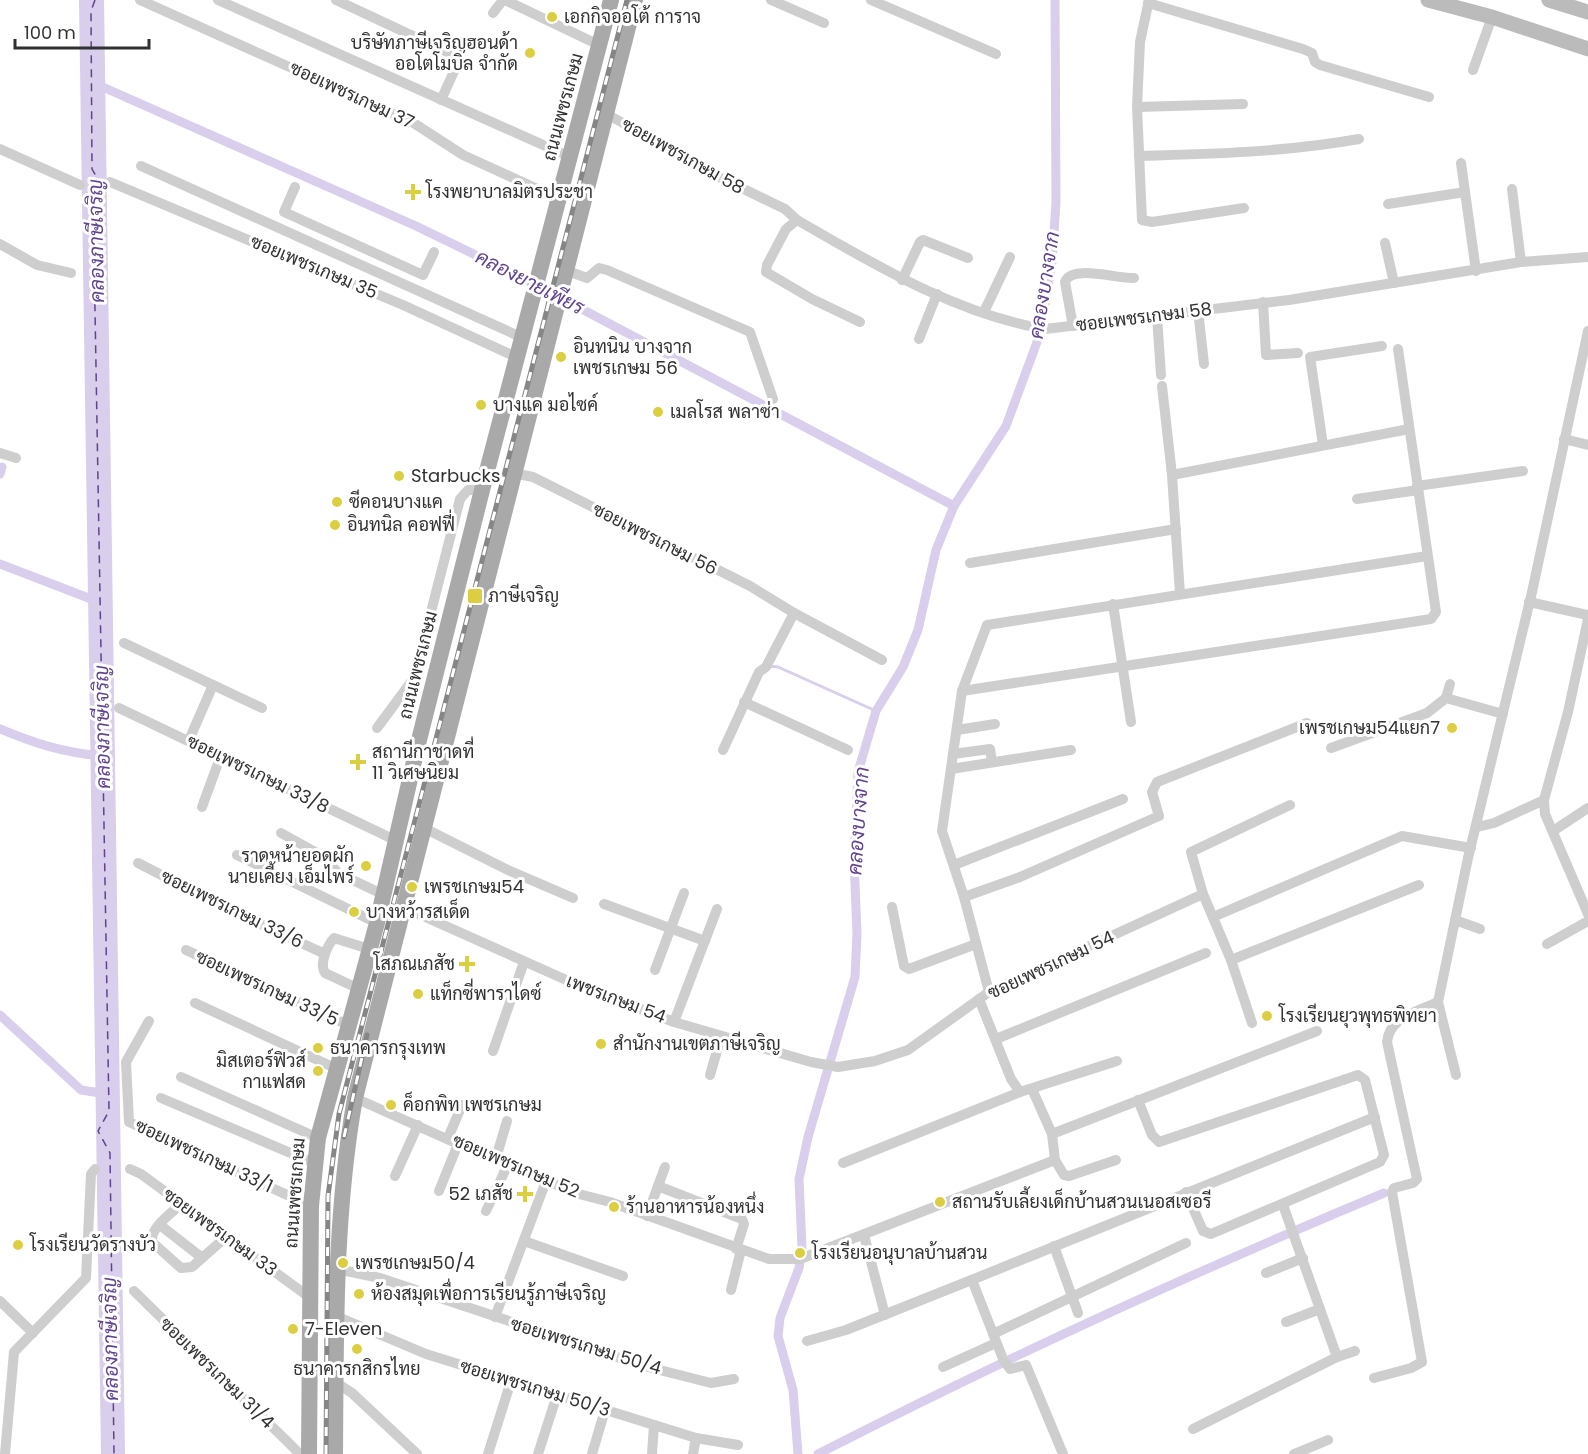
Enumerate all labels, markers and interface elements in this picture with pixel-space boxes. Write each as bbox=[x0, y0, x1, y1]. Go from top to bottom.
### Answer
place label: เอกกิจออโต้ การาจ bbox=[564, 4, 701, 29]
marker: เอกกิจออโต้ การาจ bbox=[545, 10, 559, 24]
scale bar bbox=[15, 12, 148, 50]
text: 100 m bbox=[24, 20, 76, 45]
place label: บริษัทภาษีเจริญฮอนด้า ออโตโมบิล จำกัด bbox=[351, 30, 518, 76]
marker: บริษัทภาษีเจริญฮอนด้า ออโตโมบิล จำกัด bbox=[523, 46, 537, 60]
street label: ถนนเพชรเกษม bbox=[536, 50, 589, 164]
street label: ซอยเพชรเกษม 37 bbox=[286, 55, 419, 134]
street label: ซอยเพชรเกษม 58 bbox=[617, 111, 749, 200]
water label: คลองภาษีเจริญ bbox=[81, 179, 111, 303]
place label: โรงพยาบาลมิตรประชา bbox=[425, 179, 593, 204]
marker: โรงพยาบาลมิตรประชา bbox=[404, 183, 422, 201]
street label: ซอยเพชรเกษม 35 bbox=[247, 228, 382, 305]
water label: คลองบางจาก bbox=[1022, 229, 1066, 341]
water label: คลองยายเพียร bbox=[471, 243, 590, 322]
street label: ซอยเพชรเกษม 58 bbox=[1075, 296, 1213, 337]
place label: อินทนิน บางจาก เพชรเกษม 56 bbox=[573, 334, 692, 380]
marker: อินทนิน บางจาก เพชรเกษม 56 bbox=[554, 350, 568, 364]
place label: บางแค มอไซค์ bbox=[493, 392, 598, 417]
marker: บางแค มอไซค์ bbox=[474, 398, 488, 412]
place label: เมลโรส พลาซ่า bbox=[670, 399, 780, 424]
marker: เมลโรส พลาซ่า bbox=[651, 405, 665, 419]
place label: Starbucks bbox=[411, 463, 500, 488]
marker: Starbucks bbox=[392, 469, 406, 483]
place label: ซีคอนบางแค bbox=[349, 489, 443, 514]
marker: ซีคอนบางแค bbox=[330, 495, 344, 509]
street label: ซอยเพชรเกษม 56 bbox=[589, 496, 722, 581]
place label: อินทนิล คอฟฟี่ bbox=[347, 509, 455, 537]
marker: อินทนิล คอฟฟี่ bbox=[328, 518, 342, 532]
place label: ภาษีเจริญ bbox=[488, 583, 559, 608]
marker: ภาษีเจริญ bbox=[466, 587, 484, 605]
street label: ถนนเพชรเกษม bbox=[392, 608, 443, 722]
water label: คลองภาษีเจริญ bbox=[87, 665, 117, 789]
place label: เพรชเกษม54แยก7 bbox=[1299, 715, 1440, 740]
marker: เพรชเกษม54แยก7 bbox=[1445, 721, 1459, 735]
street label: ซอยเพชรเกษม 33/8 bbox=[183, 728, 333, 819]
place label: สถานีกาชาดที่ 11 วิเศษนิยม bbox=[372, 736, 474, 785]
marker: สถานีกาชาดที่ 11 วิเศษนิยม bbox=[349, 753, 367, 771]
water label: คลองบางจาก bbox=[840, 766, 876, 876]
place label: ราดหน้ายอดผัก นายเคี้ยง เอ็มไพร์ bbox=[228, 843, 354, 889]
marker: ราดหน้ายอดผัก นายเคี้ยง เอ็มไพร์ bbox=[359, 859, 373, 873]
street label: ซอยเพชรเกษม 33/6 bbox=[157, 863, 307, 954]
place label: เพรชเกษม54 bbox=[424, 874, 524, 899]
marker: เพรชเกษม54 bbox=[405, 880, 419, 894]
place label: บางหว้ารสเด็ด bbox=[366, 898, 470, 924]
marker: บางหว้ารสเด็ด bbox=[347, 905, 361, 919]
street label: ซอยเพชรเกษม 54 bbox=[984, 924, 1118, 1005]
street label: ซอยเพชรเกษม 33/5 bbox=[192, 943, 343, 1032]
place label: โสภณเภสัช bbox=[373, 951, 455, 976]
marker: โสภณเภสัช bbox=[460, 957, 474, 971]
street label: เพชรเกษม 54 bbox=[563, 968, 670, 1029]
place label: แท็กซี่พาราไดซ์ bbox=[430, 978, 542, 1006]
marker: แท็กซี่พาราไดซ์ bbox=[411, 987, 425, 1001]
place label: โรงเรียนยุวพุทธพิทยา bbox=[1278, 1003, 1437, 1028]
marker: โรงเรียนยุวพุทธพิทยา bbox=[1260, 1009, 1274, 1023]
place label: สำนักงานเขตภาษีเจริญ bbox=[613, 1031, 781, 1056]
place label: ธนาคารกรุงเทพ bbox=[330, 1035, 446, 1060]
marker: สำนักงานเขตภาษีเจริญ bbox=[594, 1037, 608, 1051]
marker: ธนาคารกรุงเทพ bbox=[311, 1041, 325, 1055]
place label: มิสเตอร์ฟิวส์ กาแฟสด bbox=[216, 1048, 306, 1094]
marker: มิสเตอร์ฟิวส์ กาแฟสด bbox=[311, 1064, 325, 1078]
place label: ค็อกพิท เพชรเกษม bbox=[403, 1091, 542, 1117]
marker: ค็อกพิท เพชรเกษม bbox=[384, 1098, 398, 1112]
street label: ซอยเพชรเกษม 33/1 bbox=[131, 1113, 277, 1198]
street label: ซอยเพชรเกษม 52 bbox=[449, 1128, 584, 1204]
street label: ถนนเพชรเกษม bbox=[278, 1137, 311, 1249]
place label: 52 เภสัช bbox=[449, 1181, 513, 1206]
street label: ซอยเพชรเกษม 33 bbox=[158, 1182, 282, 1281]
place label: สถานรับเลี้ยงเด็กบ้านสวนเนอสเซอรี bbox=[952, 1186, 1212, 1214]
marker: 52 เภสัช bbox=[518, 1187, 532, 1201]
place label: ร้านอาหารน้องหนึ่ง bbox=[626, 1191, 764, 1219]
marker: สถานรับเลี้ยงเด็กบ้านสวนเนอสเซอรี bbox=[933, 1195, 947, 1209]
marker: ร้านอาหารน้องหนึ่ง bbox=[607, 1200, 621, 1214]
place label: โรงเรียนวัดรางบัว bbox=[29, 1232, 156, 1257]
marker: โรงเรียนวัดรางบัว bbox=[11, 1238, 25, 1252]
place label: โรงเรียนอนุบาลบ้านสวน bbox=[811, 1240, 988, 1265]
marker: โรงเรียนอนุบาลบ้านสวน bbox=[793, 1246, 807, 1260]
place label: เพรชเกษม50/4 bbox=[355, 1250, 475, 1275]
marker: เพรชเกษม50/4 bbox=[336, 1256, 350, 1270]
water label: คลองภาษีเจริญ bbox=[95, 1277, 125, 1401]
place label: ห้องสมุดเพื่อการเรียนรู้ภาษีเจริญ bbox=[371, 1278, 606, 1307]
marker: ห้องสมุดเพื่อการเรียนรู้ภาษีเจริญ bbox=[352, 1287, 366, 1301]
street label: ซอยเพชรเกษม 31/4 bbox=[155, 1311, 280, 1434]
street label: ซอยเพชรเกษม 50/4 bbox=[508, 1311, 665, 1380]
place label: 7-Eleven bbox=[305, 1316, 382, 1341]
marker: 7-Eleven bbox=[286, 1322, 300, 1336]
marker: ธนาคารกสิกรไทย bbox=[350, 1342, 364, 1356]
street label: ซอยเพชรเกษม 50/3 bbox=[457, 1353, 613, 1422]
place label: ธนาคารกสิกรไทย bbox=[293, 1356, 421, 1381]

